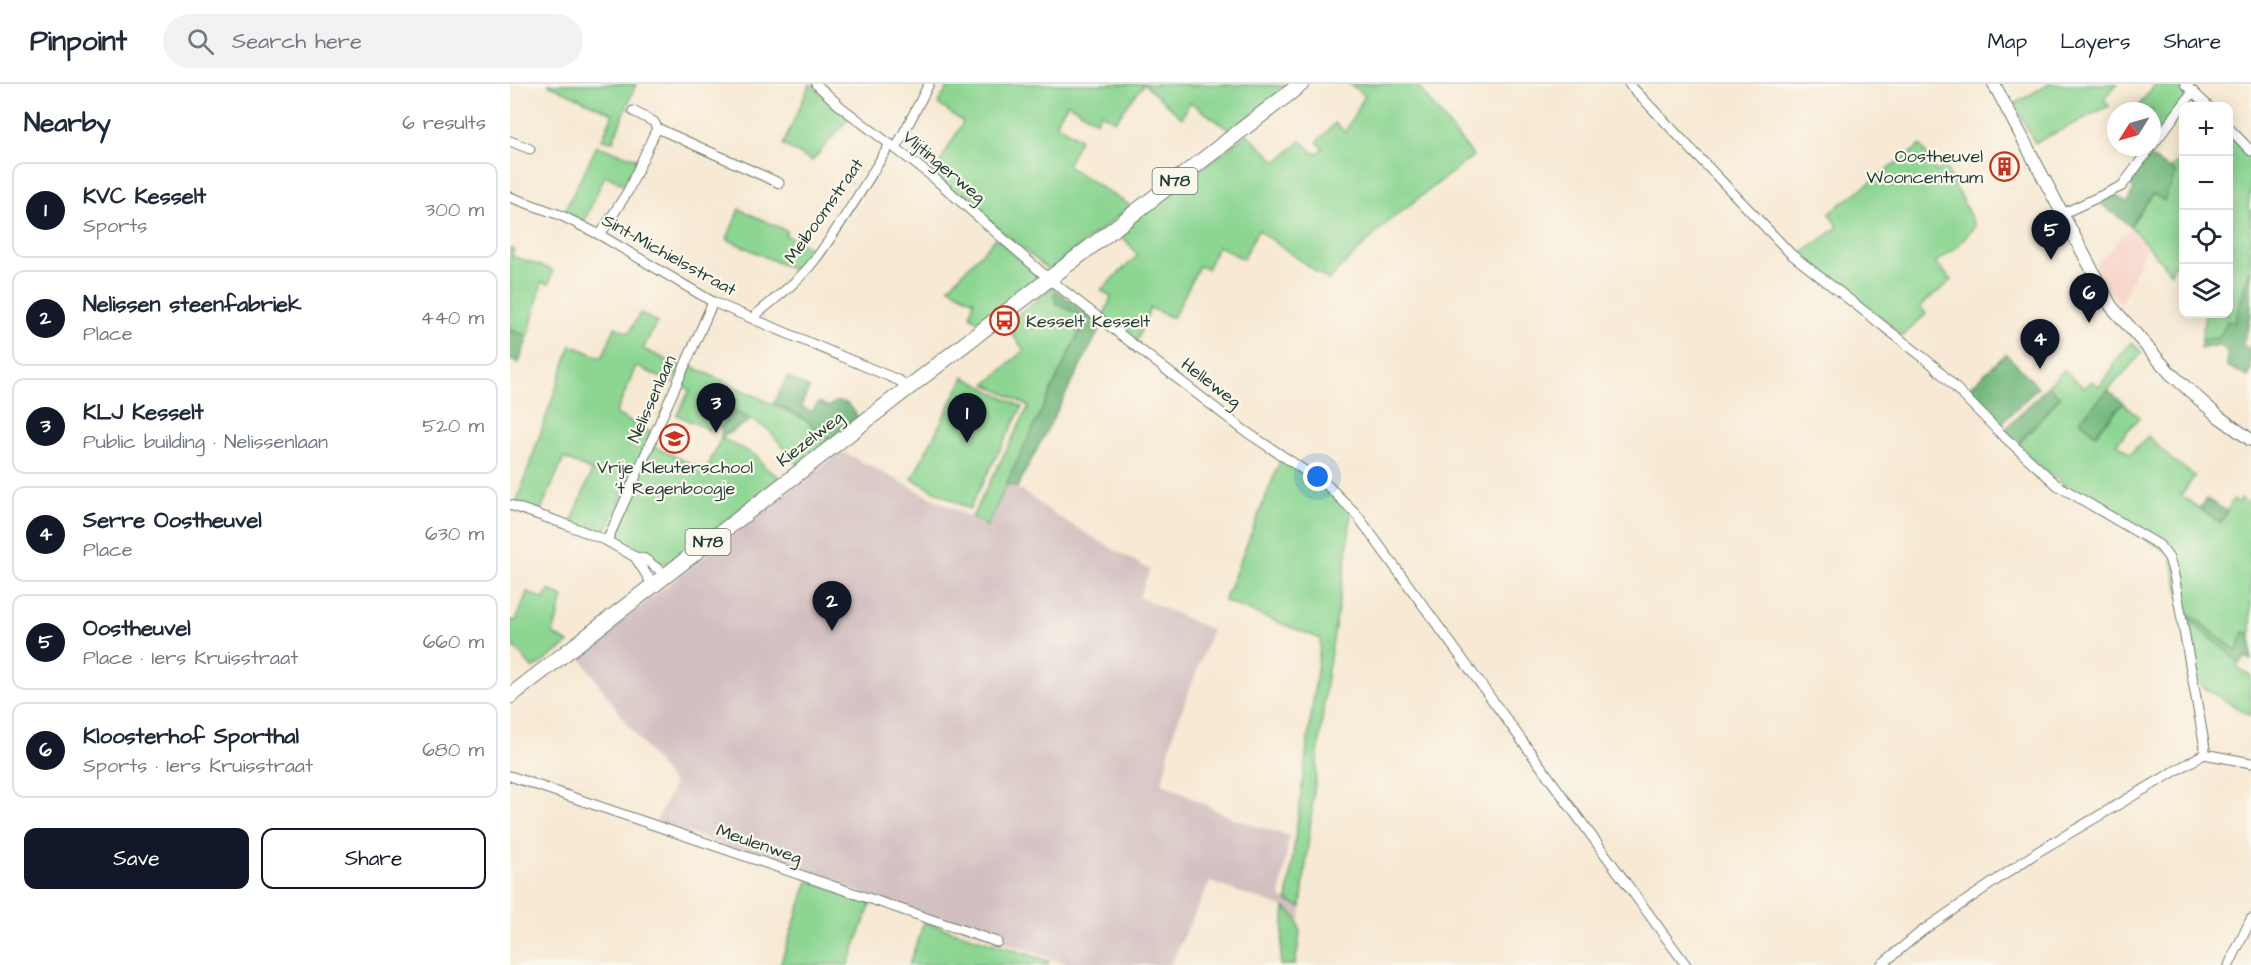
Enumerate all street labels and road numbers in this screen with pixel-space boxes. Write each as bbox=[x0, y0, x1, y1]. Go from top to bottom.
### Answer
street label: Vlijtingerweg bbox=[896, 125, 991, 210]
street label: Meiboomstraat bbox=[778, 153, 870, 269]
road number: N78 bbox=[1152, 168, 1198, 194]
street label: Sint-Michielsstraat bbox=[597, 208, 741, 303]
street label: Nelissenlaan bbox=[622, 351, 682, 447]
street label: Helleweg bbox=[1175, 352, 1246, 415]
street label: Kiezelweg bbox=[771, 405, 849, 474]
road number: N78 bbox=[686, 529, 730, 555]
street label: Meulenweg bbox=[713, 818, 805, 871]

